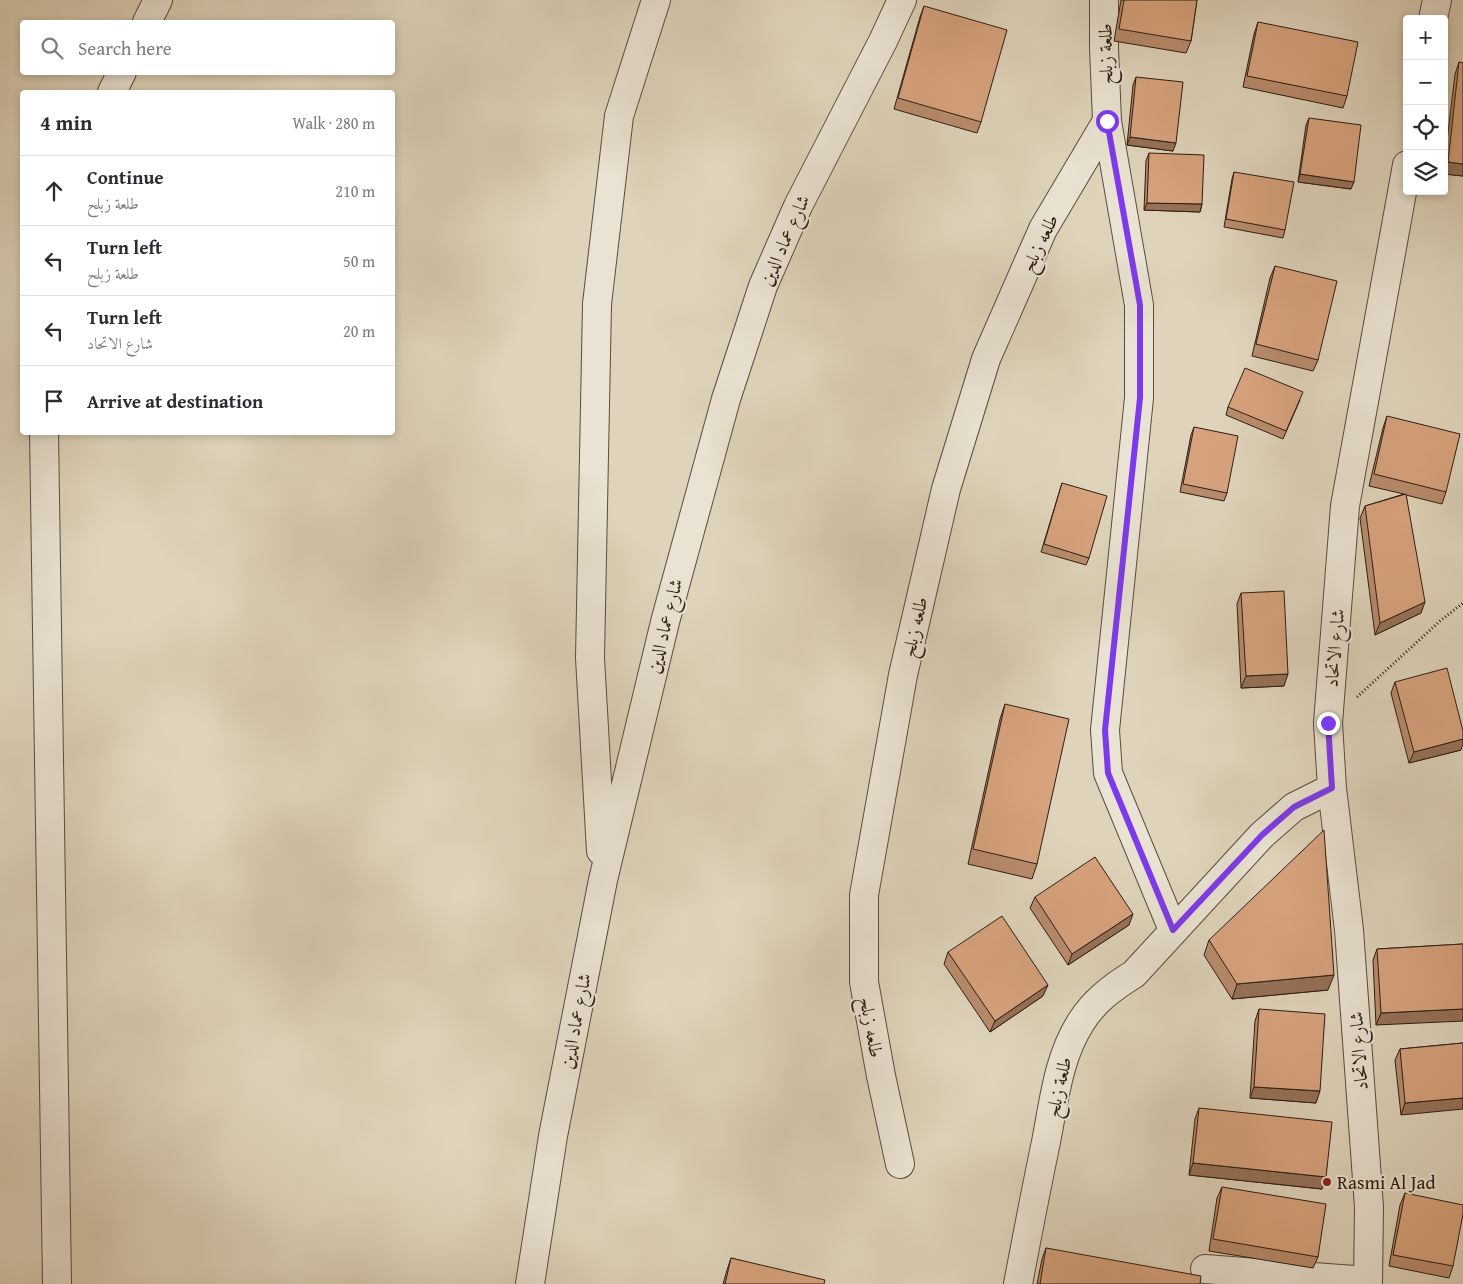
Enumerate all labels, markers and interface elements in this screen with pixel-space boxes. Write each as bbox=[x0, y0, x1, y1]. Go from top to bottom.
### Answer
map controls bbox=[1403, 15, 1448, 195]
button: + bbox=[1403, 15, 1448, 60]
search box bbox=[20, 20, 395, 75]
street label: طلعة زبلح bbox=[1090, 23, 1124, 85]
icon: search bbox=[38, 34, 66, 62]
text: Search here bbox=[78, 34, 172, 62]
button: − bbox=[1403, 60, 1448, 105]
button: locate bbox=[1403, 105, 1448, 150]
text: 4 min bbox=[40, 107, 92, 138]
route start bbox=[1096, 110, 1119, 133]
text: Walk · 280 m bbox=[292, 111, 375, 135]
button: layers bbox=[1403, 150, 1448, 195]
text: Continue bbox=[87, 163, 164, 191]
icon: ahead bbox=[40, 177, 68, 205]
text: 210 m bbox=[335, 179, 375, 203]
street label: شارع عماد الدين bbox=[751, 190, 818, 291]
text: طلعة زبلح bbox=[87, 191, 139, 215]
street label: طلعه زبلح bbox=[1013, 209, 1069, 279]
text: Turn left bbox=[87, 233, 162, 261]
icon: left bbox=[40, 247, 68, 275]
text: 50 m bbox=[343, 249, 375, 273]
text: طلعة زبلح bbox=[87, 261, 139, 285]
text: Turn left bbox=[87, 303, 162, 331]
icon: left bbox=[40, 317, 68, 345]
text: 20 m bbox=[343, 319, 375, 343]
text: شارع الاتحاد bbox=[87, 331, 153, 355]
icon: arrive bbox=[40, 387, 68, 415]
text: Arrive at destination bbox=[87, 387, 263, 415]
street label: شارع عماد الدين bbox=[639, 575, 691, 677]
street label: طلعه زبلح bbox=[893, 594, 938, 661]
street label: شارع الاتحاد bbox=[1317, 608, 1353, 689]
route end bbox=[1317, 712, 1340, 735]
street label: شارع عماد الدين bbox=[552, 971, 600, 1072]
street label: طلعه زبلح bbox=[849, 994, 891, 1060]
street label: شارع الاتحاد bbox=[1341, 1011, 1377, 1091]
street label: طلعة زبلح bbox=[1037, 1054, 1082, 1121]
place label: Rasmi Al Jad bbox=[1337, 1168, 1437, 1196]
marker: Rasmi Al Jad bbox=[1321, 1176, 1333, 1188]

